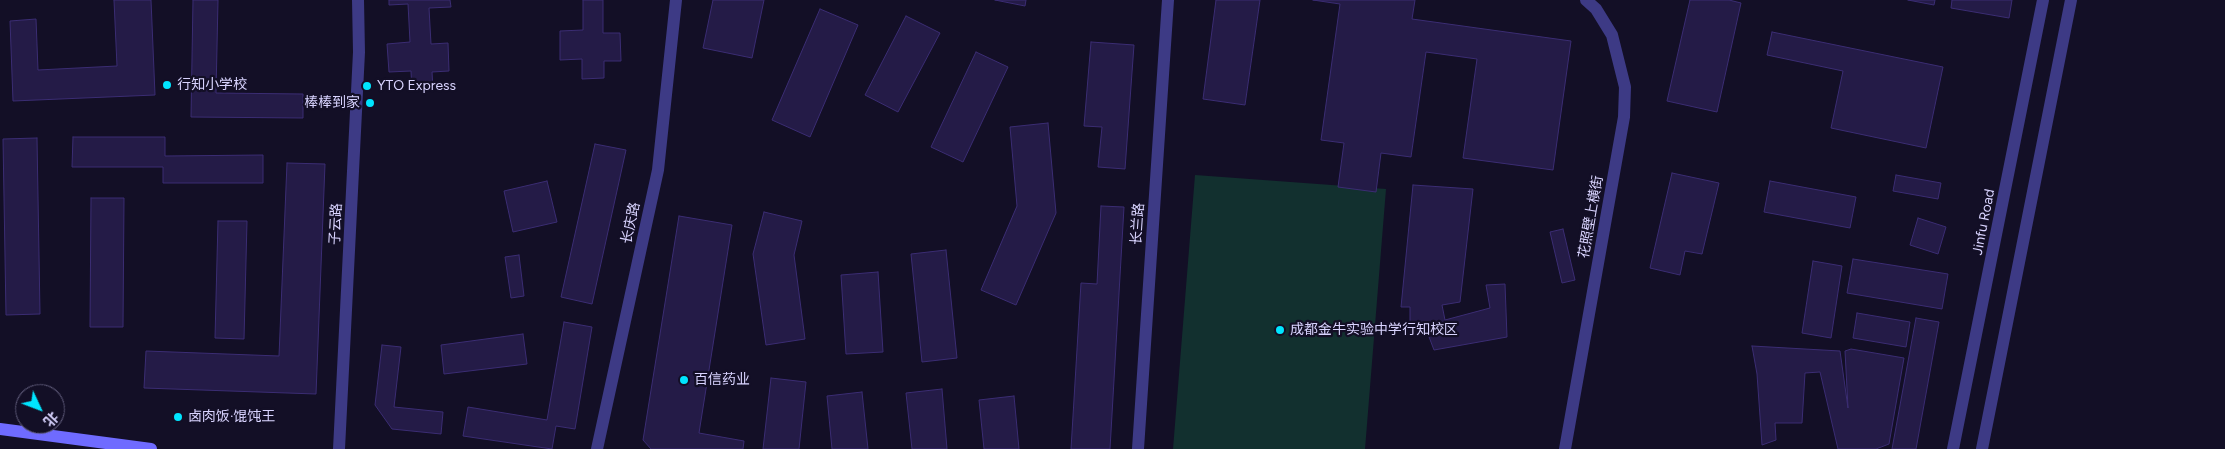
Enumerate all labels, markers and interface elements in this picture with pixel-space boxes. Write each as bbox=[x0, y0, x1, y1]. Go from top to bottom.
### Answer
place label: 行知小学校 bbox=[177, 77, 247, 93]
place label: YTO Express bbox=[377, 78, 456, 94]
marker: 行知小学校 bbox=[161, 79, 173, 91]
marker: YTO Express bbox=[361, 80, 373, 92]
place label: 棒棒到家 bbox=[304, 95, 360, 111]
marker: 棒棒到家 bbox=[364, 97, 376, 109]
street label: 花照壁上横街 bbox=[1575, 174, 1607, 260]
street label: Jinfu Road bbox=[1969, 188, 1999, 256]
street label: 长庆路 bbox=[618, 201, 644, 245]
street label: 长兰路 bbox=[1128, 202, 1148, 246]
street label: 子云路 bbox=[327, 203, 345, 245]
place label: 成都金牛实验中学行知校区 bbox=[1290, 322, 1458, 338]
marker: 成都金牛实验中学行知校区 bbox=[1274, 324, 1286, 336]
place label: 百信药业 bbox=[694, 372, 750, 388]
marker: 百信药业 bbox=[678, 374, 690, 386]
north arrow bbox=[15, 384, 65, 434]
text: 北 bbox=[40, 408, 62, 430]
place label: 卤肉饭·馄饨王 bbox=[188, 409, 276, 425]
marker: 卤肉饭·馄饨王 bbox=[172, 411, 184, 423]

